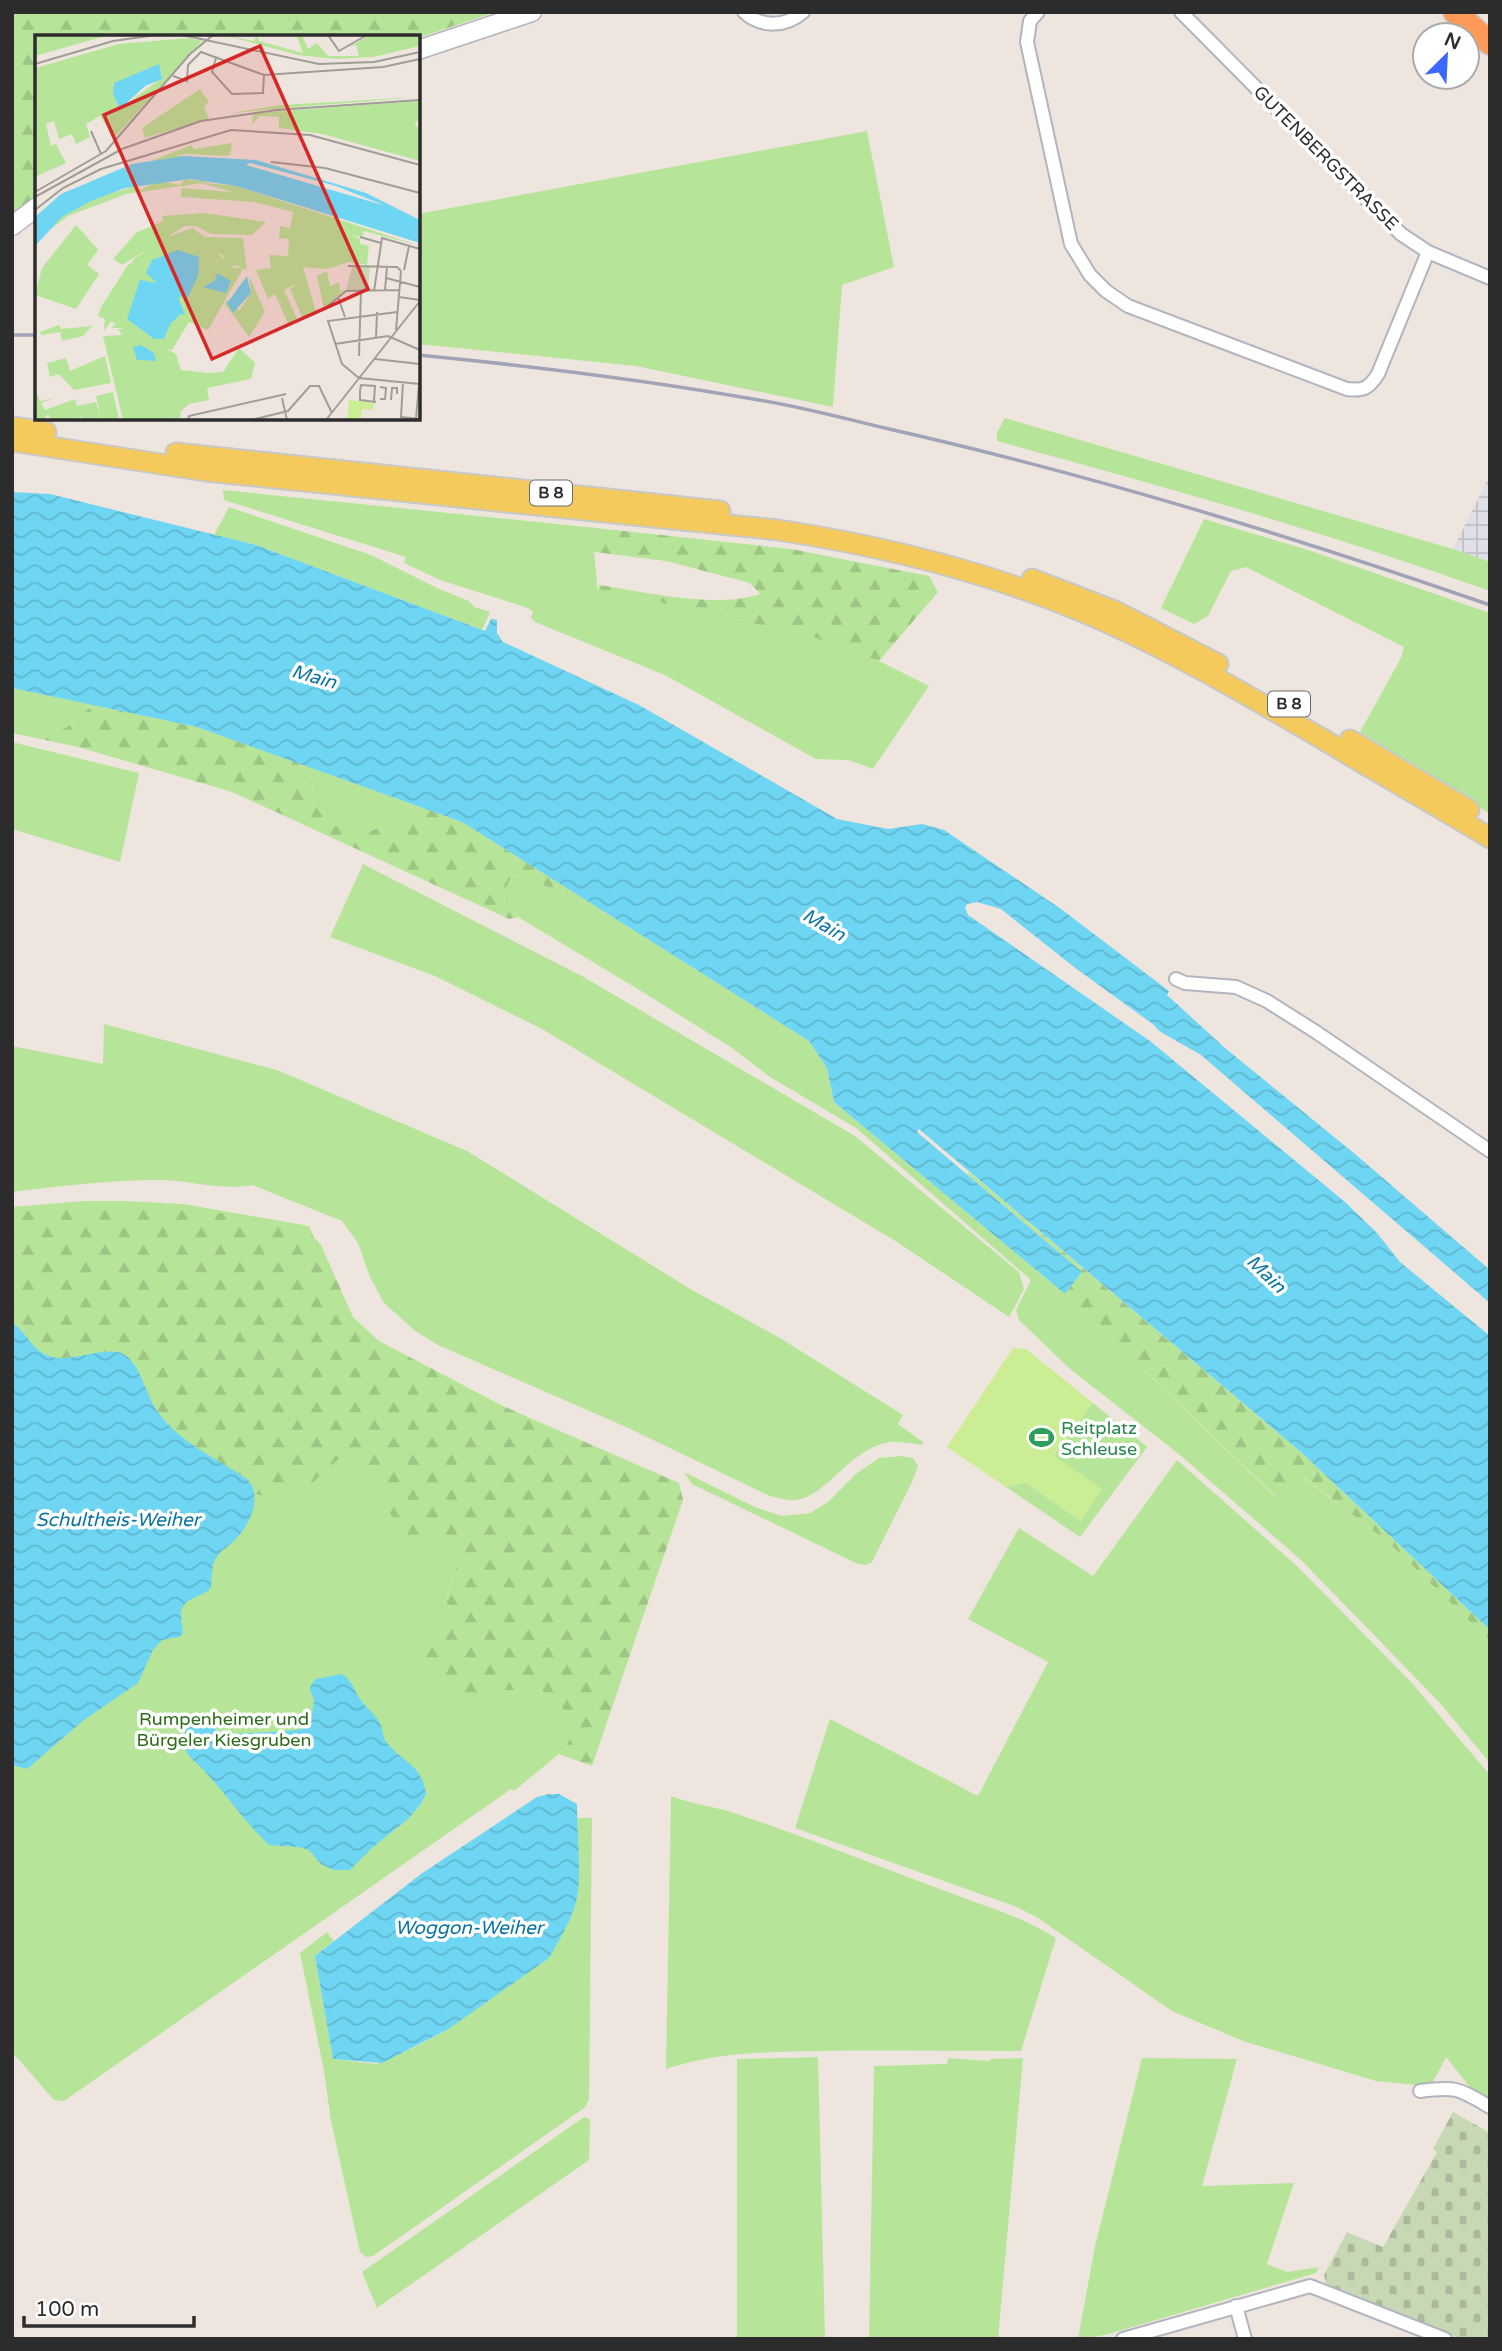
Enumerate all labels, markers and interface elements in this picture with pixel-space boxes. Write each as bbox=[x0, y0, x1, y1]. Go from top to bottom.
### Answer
north arrow bbox=[1411, 21, 1481, 91]
text: N bbox=[1441, 28, 1464, 55]
inset map bbox=[35, 35, 420, 420]
street label: GUTENBERGSTRASSE bbox=[1249, 81, 1403, 235]
road number: B 8 bbox=[530, 480, 572, 506]
water label: Main bbox=[289, 660, 339, 694]
road number: B 8 bbox=[1268, 692, 1310, 716]
water label: Main bbox=[799, 904, 849, 946]
water label: Main bbox=[1242, 1250, 1290, 1298]
place label: Reitplatz Schleuse bbox=[1061, 1417, 1137, 1460]
sports icon: Reitplatz Schleuse bbox=[1027, 1424, 1055, 1452]
water label: Schultheis-Weiher bbox=[36, 1509, 203, 1531]
park label: Rumpenheimer und Bürgeler Kiesgruben bbox=[137, 1708, 311, 1751]
water label: Woggon-Weiher bbox=[395, 1917, 546, 1939]
scale bar bbox=[24, 2284, 194, 2328]
text: 100 m bbox=[35, 2297, 99, 2322]

